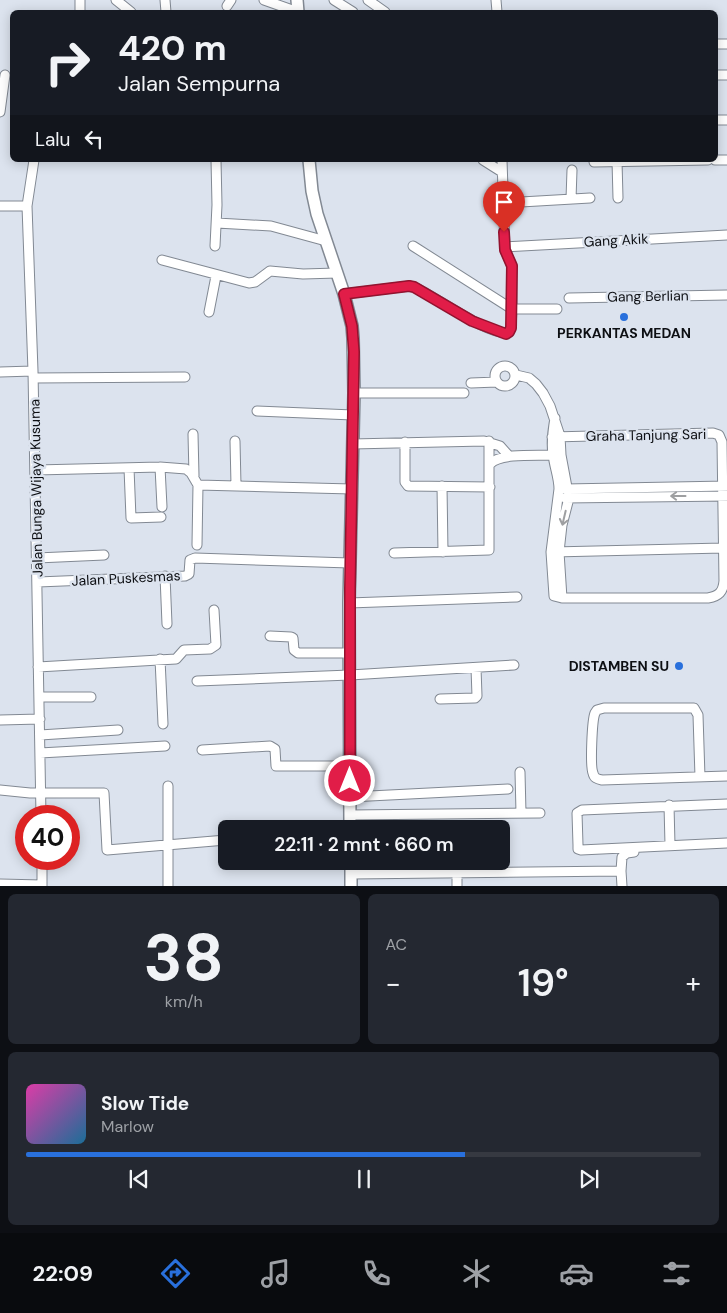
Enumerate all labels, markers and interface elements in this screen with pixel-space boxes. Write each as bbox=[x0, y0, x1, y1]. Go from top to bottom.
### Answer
text: 420 m bbox=[118, 25, 227, 71]
icon: right bbox=[35, 30, 100, 95]
text: Jalan Sempurna bbox=[118, 69, 280, 98]
icon: left bbox=[80, 125, 108, 153]
text: Lalu bbox=[35, 127, 70, 152]
pin bbox=[483, 181, 525, 232]
icon: arrive bbox=[490, 188, 518, 216]
street label: Gang Akik bbox=[583, 229, 649, 251]
street label: Gang Berlian bbox=[607, 286, 689, 306]
marker: PERKANTAS MEDAN bbox=[618, 311, 630, 323]
place label: PERKANTAS MEDAN bbox=[557, 324, 691, 342]
street label: Jalan Bunga Wijaya Kusuma bbox=[25, 399, 47, 577]
street label: Graha Tanjung Sari bbox=[586, 425, 706, 445]
one-way arrow bbox=[671, 491, 687, 501]
one-way arrow bbox=[559, 509, 568, 525]
street label: Jalan Puskesmas bbox=[71, 566, 181, 590]
place label: DISTAMBEN SU bbox=[569, 657, 669, 675]
marker: DISTAMBEN SU bbox=[673, 660, 685, 672]
position arrow bbox=[323, 754, 375, 806]
speed limit sign: 40 bbox=[15, 805, 80, 870]
text: 22:11 · 2 mnt · 660 m bbox=[274, 832, 454, 857]
text: 38 bbox=[144, 916, 224, 1000]
text: AC bbox=[386, 934, 407, 955]
text: 19° bbox=[518, 958, 569, 1008]
text: − bbox=[386, 965, 401, 1002]
text: + bbox=[686, 965, 701, 1002]
text: km/h bbox=[165, 991, 203, 1012]
text: Slow Tide bbox=[101, 1091, 189, 1116]
text: Marlow bbox=[101, 1116, 154, 1137]
icon: previous bbox=[125, 1165, 153, 1193]
icon: pause bbox=[350, 1165, 378, 1193]
icon: next bbox=[575, 1165, 603, 1193]
icon: directions bbox=[158, 1256, 193, 1291]
icon: music bbox=[258, 1256, 293, 1291]
icon: phone bbox=[359, 1256, 394, 1291]
icon: climate bbox=[459, 1256, 494, 1291]
icon: car bbox=[559, 1256, 594, 1291]
icon: filters bbox=[659, 1256, 694, 1291]
text: 22:09 bbox=[33, 1259, 93, 1288]

